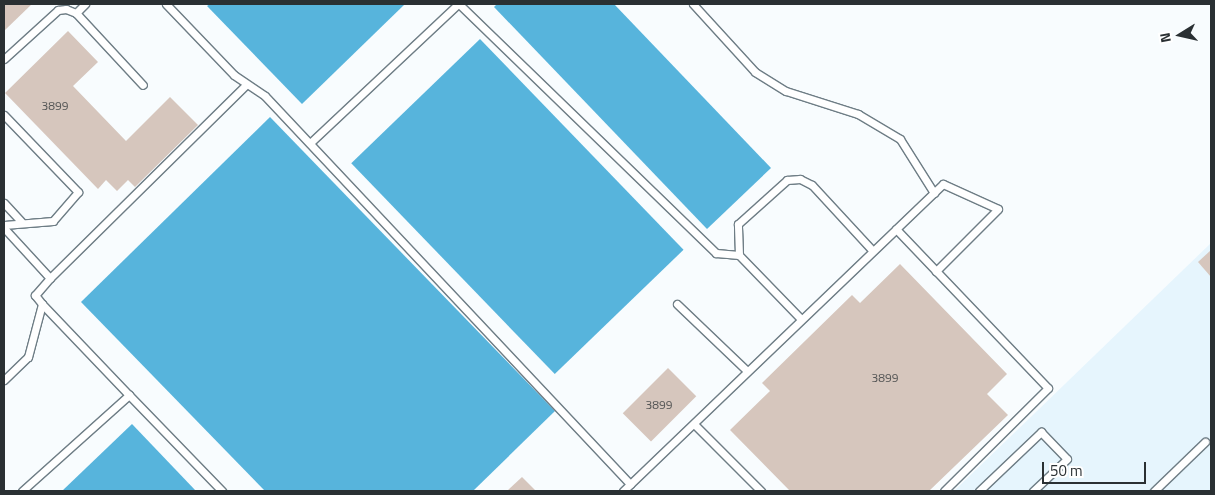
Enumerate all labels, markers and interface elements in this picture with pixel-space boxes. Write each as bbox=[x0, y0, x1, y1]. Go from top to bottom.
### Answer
north arrow bbox=[1155, 10, 1205, 60]
text: N bbox=[1154, 31, 1176, 44]
house number: 3899 bbox=[42, 99, 68, 113]
house number: 3899 bbox=[872, 371, 898, 385]
house number: 3899 bbox=[646, 398, 672, 412]
scale bar bbox=[1045, 452, 1149, 484]
text: 50 m bbox=[1050, 459, 1083, 482]

